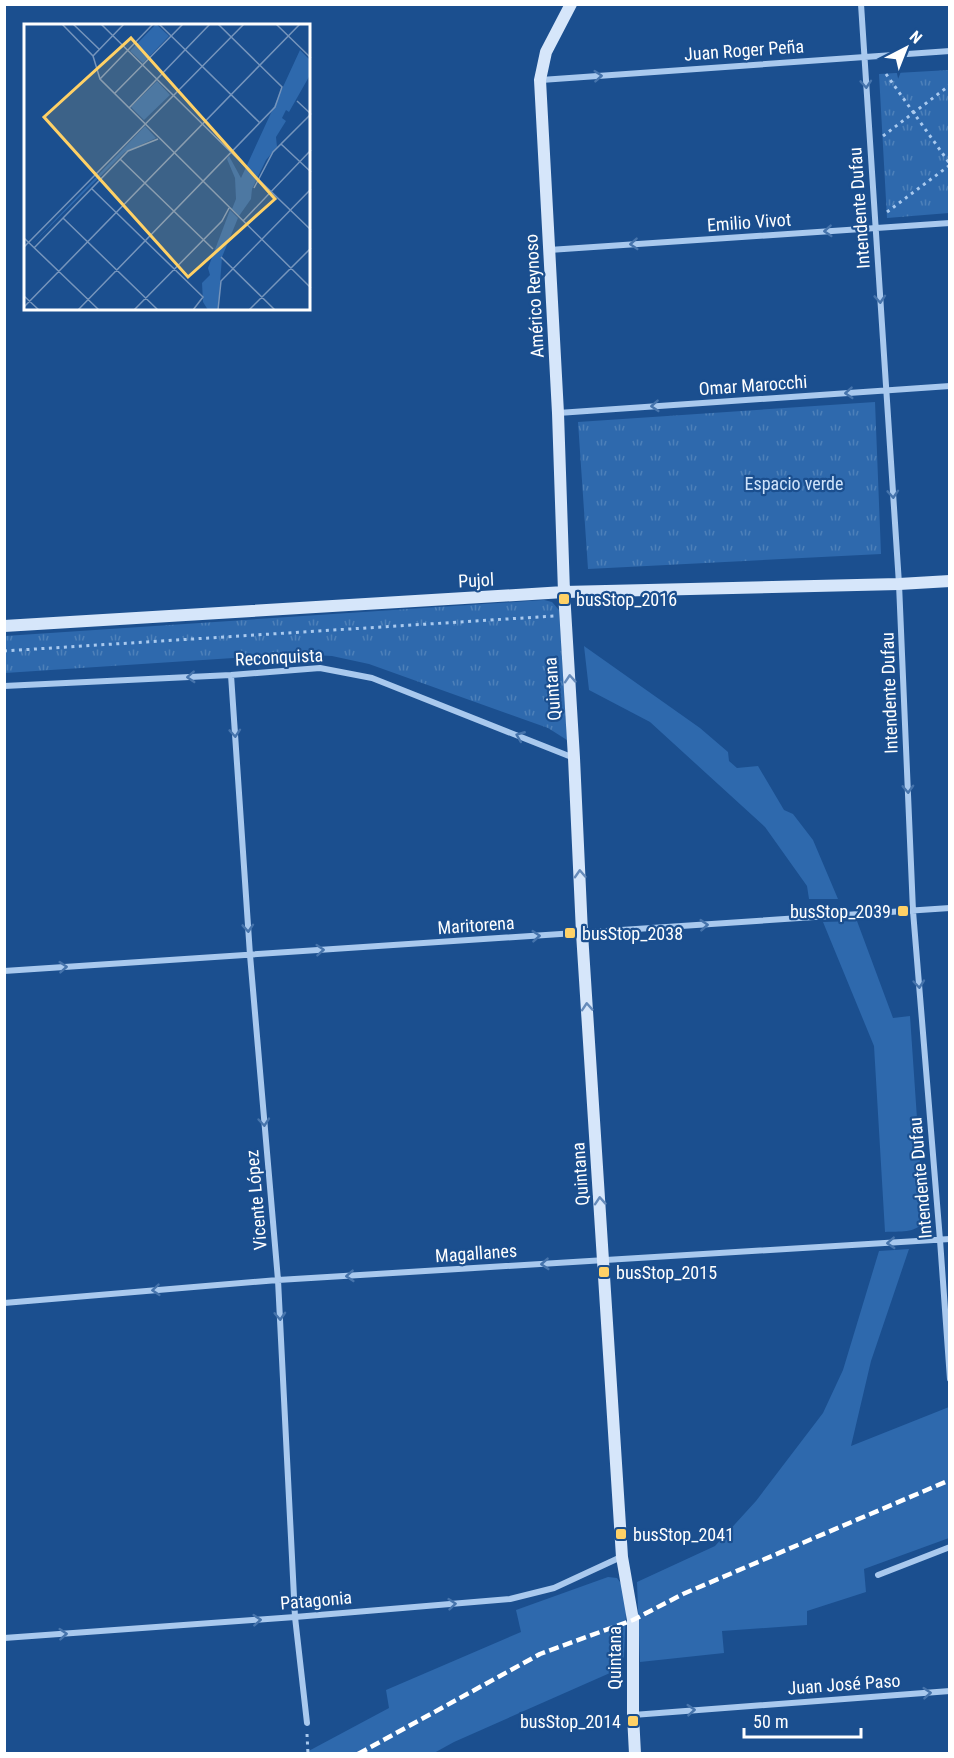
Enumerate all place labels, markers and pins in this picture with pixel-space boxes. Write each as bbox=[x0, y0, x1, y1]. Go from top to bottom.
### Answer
place label: busStop_2016 bbox=[576, 589, 677, 610]
marker: busStop_2016 bbox=[557, 592, 571, 606]
place label: busStop_2039 bbox=[790, 901, 891, 922]
marker: busStop_2039 bbox=[896, 904, 910, 918]
place label: busStop_2038 bbox=[582, 923, 683, 944]
marker: busStop_2038 bbox=[563, 926, 577, 940]
place label: busStop_2015 bbox=[616, 1262, 717, 1283]
marker: busStop_2015 bbox=[597, 1265, 611, 1279]
place label: busStop_2041 bbox=[633, 1524, 734, 1545]
marker: busStop_2041 bbox=[614, 1527, 628, 1541]
place label: busStop_2014 bbox=[520, 1711, 621, 1732]
marker: busStop_2014 bbox=[626, 1714, 640, 1728]

